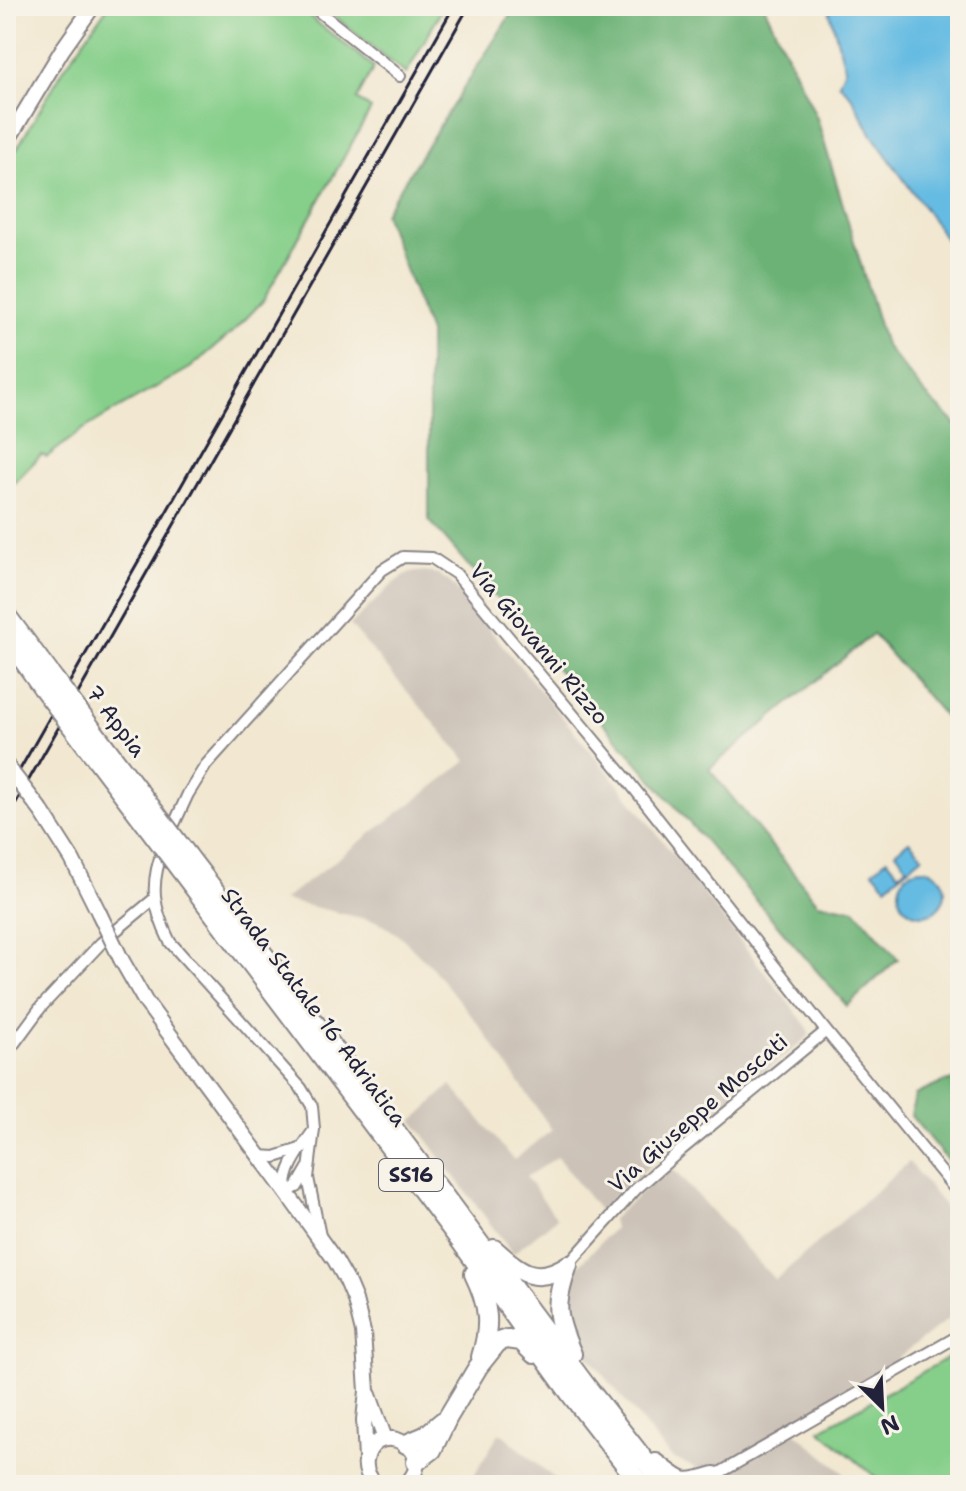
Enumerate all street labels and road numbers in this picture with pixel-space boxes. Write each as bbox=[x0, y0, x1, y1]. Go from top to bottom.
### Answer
street label: Via Giovanni Rizzo bbox=[463, 557, 615, 731]
street label: 7 Appia bbox=[79, 679, 153, 763]
street label: Strada Statale 16 Adriatica bbox=[215, 882, 414, 1133]
street label: Via Giuseppe Moscati bbox=[602, 1027, 794, 1199]
road number: SS16 bbox=[379, 1159, 443, 1191]

